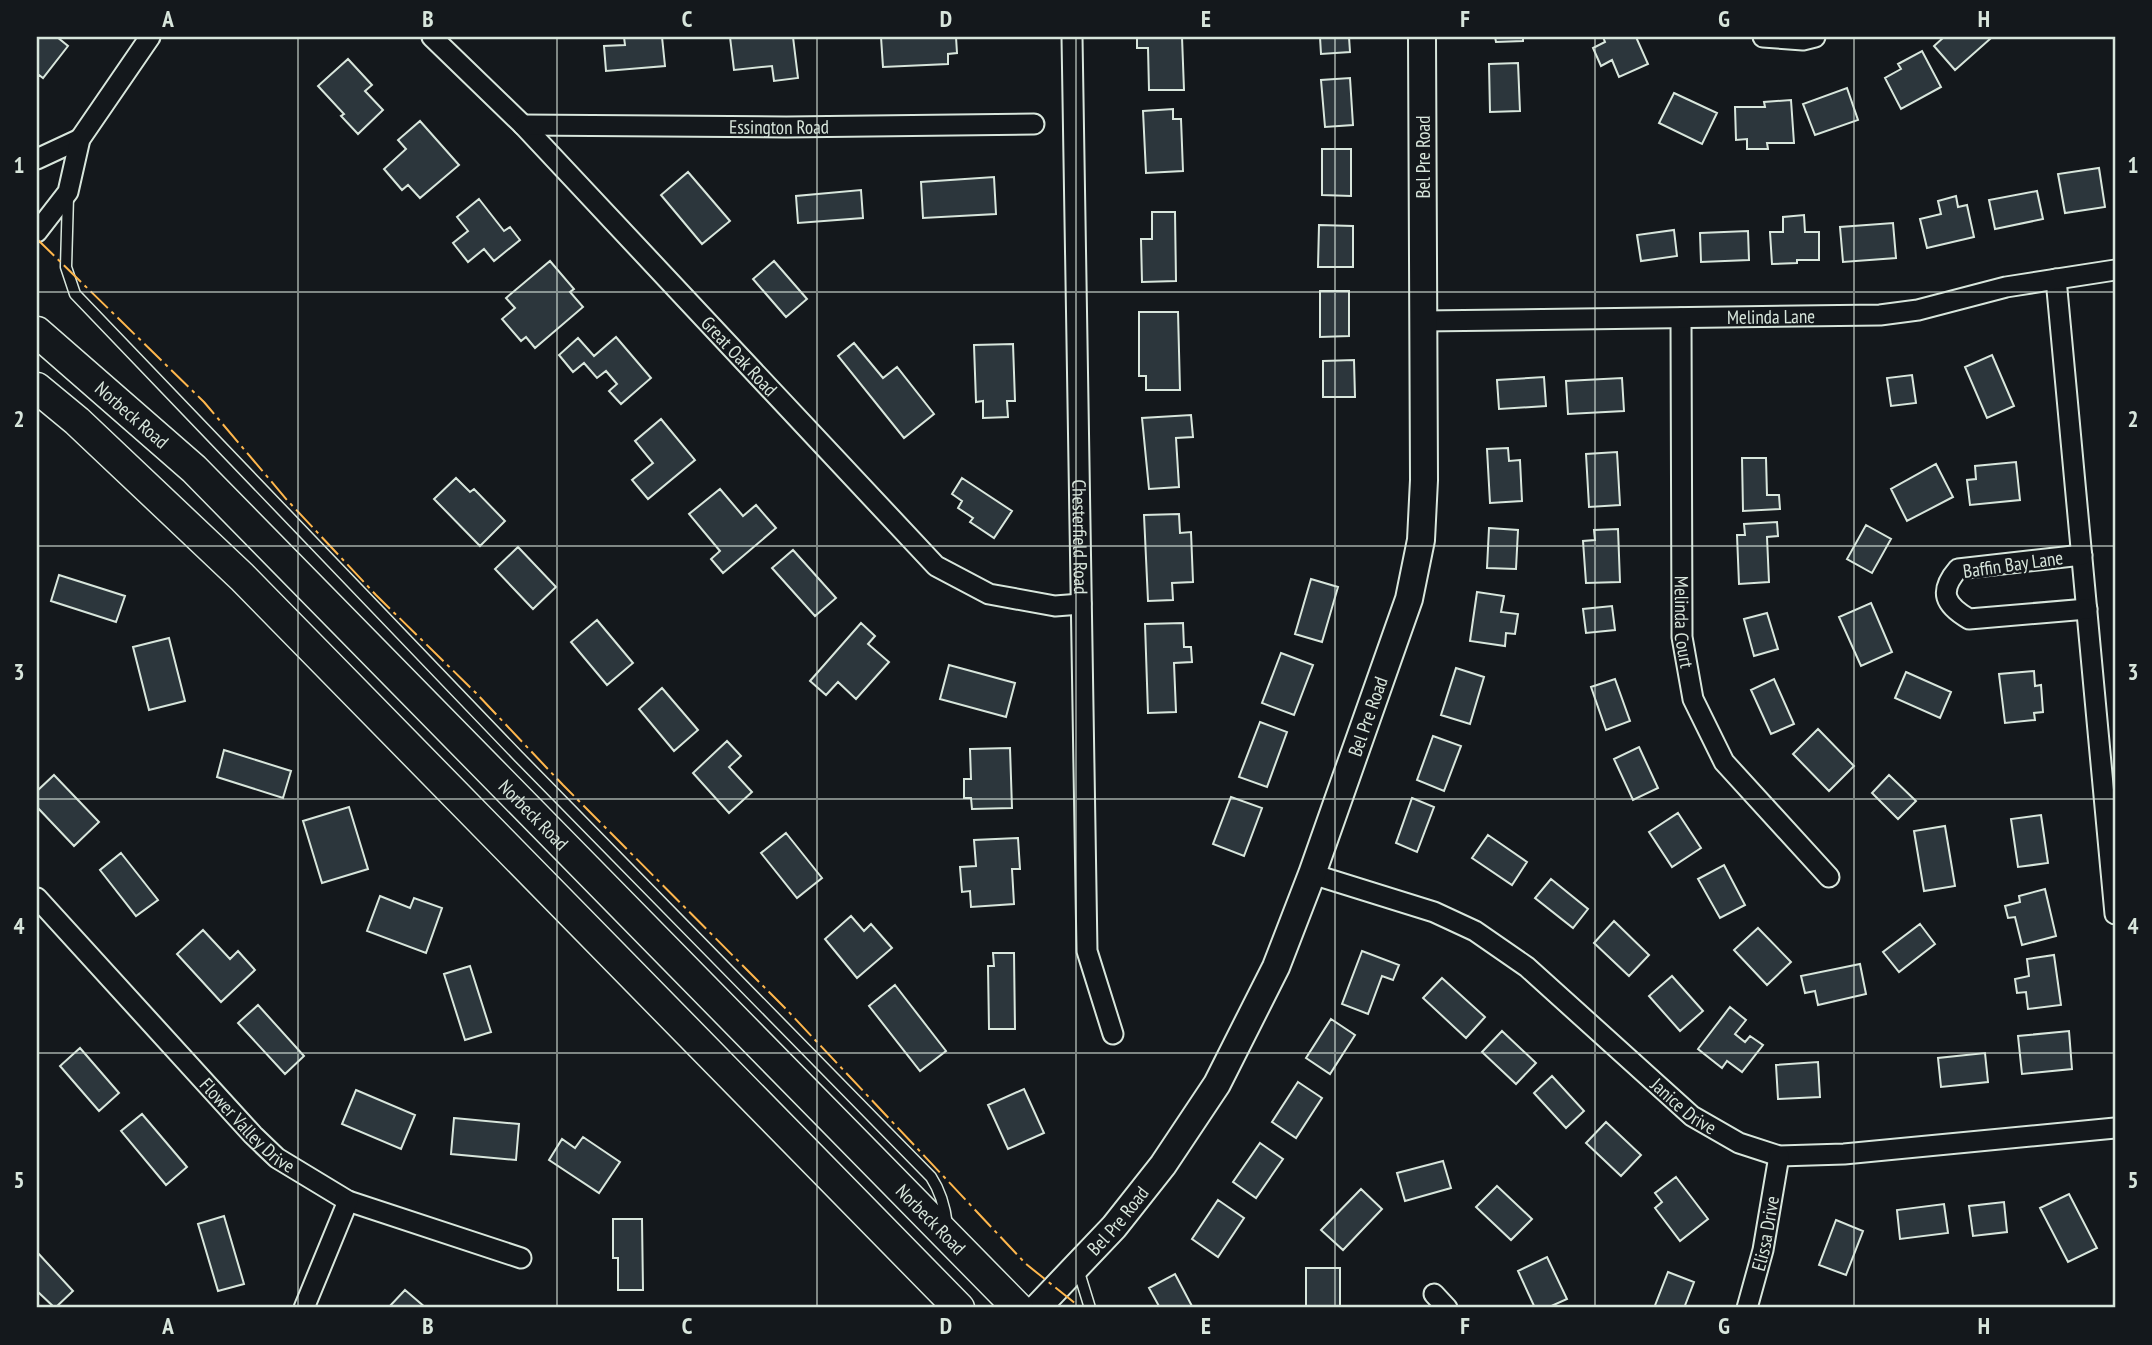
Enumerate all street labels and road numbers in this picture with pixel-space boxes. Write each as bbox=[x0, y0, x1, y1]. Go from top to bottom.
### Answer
street label: Essington Road bbox=[729, 114, 829, 139]
street label: Bel Pre Road bbox=[1411, 116, 1435, 198]
street label: Melinda Lane bbox=[1727, 304, 1815, 329]
street label: Great Oak Road bbox=[696, 311, 782, 401]
street label: Norbeck Road bbox=[90, 376, 174, 453]
street label: Chesterfield Road bbox=[1067, 479, 1093, 595]
street label: Baffin Bay Lane bbox=[1961, 545, 2065, 583]
street label: Melinda Court bbox=[1670, 576, 1699, 671]
street label: Bel Pre Road bbox=[1342, 673, 1393, 759]
street label: Norbeck Road bbox=[494, 774, 574, 855]
street label: Janice Drive bbox=[1645, 1072, 1721, 1140]
street label: Flower Valley Drive bbox=[195, 1073, 299, 1178]
street label: Norbeck Road bbox=[891, 1179, 971, 1260]
street label: Bel Pre Road bbox=[1082, 1181, 1154, 1260]
street label: Elissa Drive bbox=[1746, 1194, 1784, 1273]

